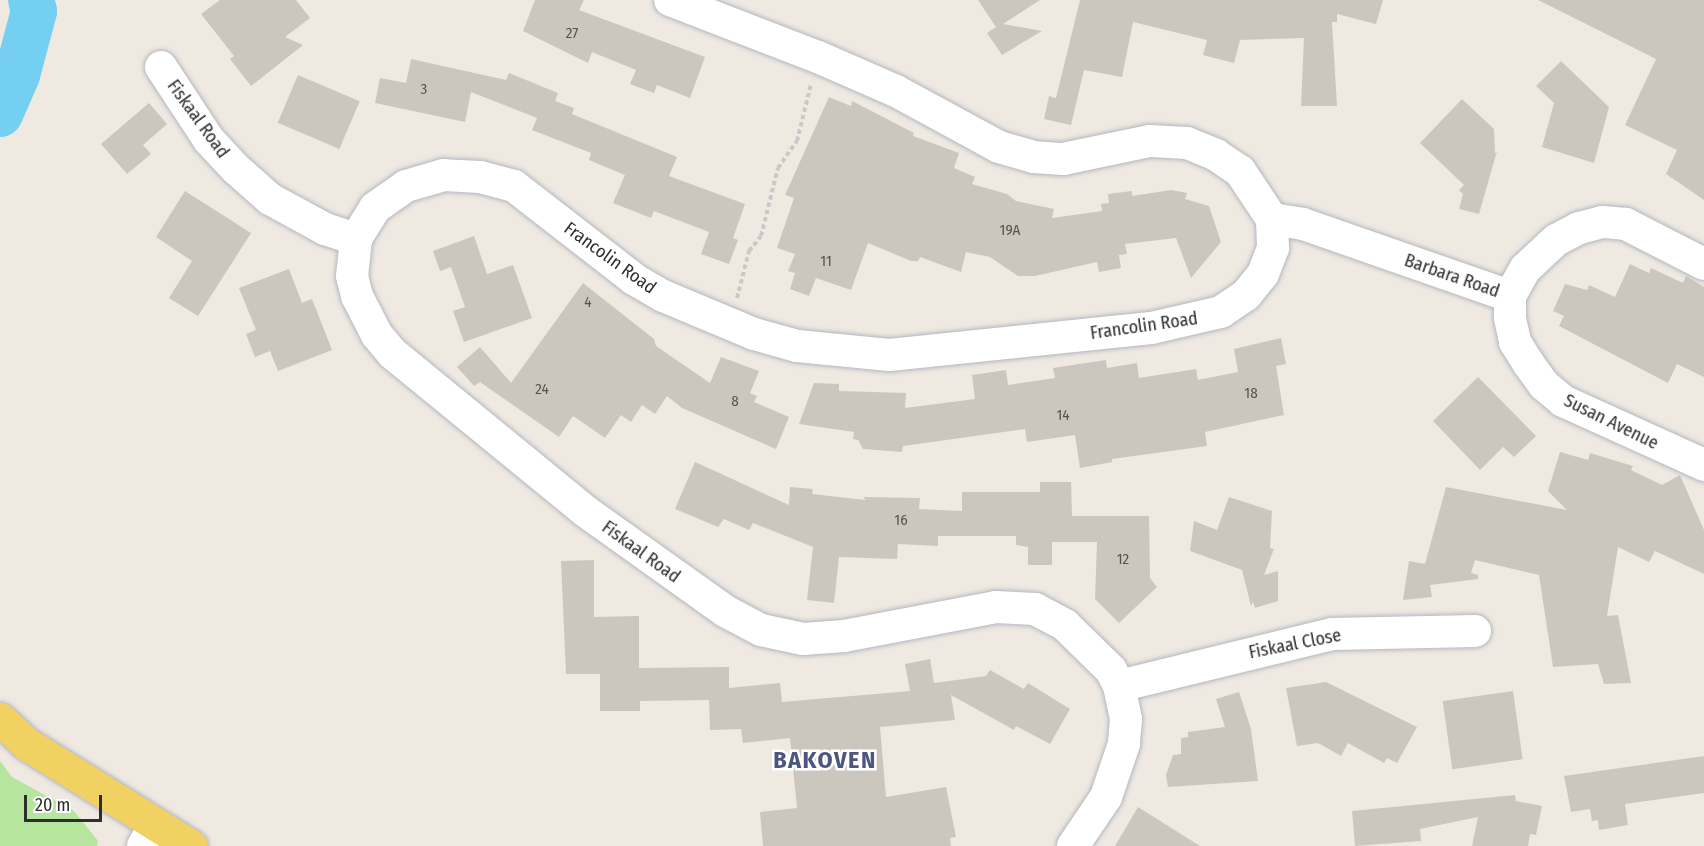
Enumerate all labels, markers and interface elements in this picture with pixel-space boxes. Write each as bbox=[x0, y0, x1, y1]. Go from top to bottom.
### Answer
house number: 27 bbox=[566, 25, 578, 43]
street label: Fiskaal Road bbox=[162, 76, 234, 162]
house number: 3 bbox=[421, 81, 427, 99]
street label: Francolin Road bbox=[560, 217, 660, 299]
house number: 19A bbox=[1000, 222, 1020, 240]
street label: Barbara Road bbox=[1402, 250, 1502, 302]
house number: 11 bbox=[820, 253, 832, 271]
house number: 4 bbox=[584, 294, 592, 312]
street label: Francolin Road bbox=[1089, 308, 1199, 344]
house number: 24 bbox=[535, 381, 549, 399]
house number: 18 bbox=[1244, 385, 1258, 403]
street label: Susan Avenue bbox=[1560, 390, 1662, 454]
house number: 8 bbox=[731, 393, 739, 411]
house number: 14 bbox=[1056, 407, 1070, 425]
house number: 16 bbox=[894, 512, 908, 530]
street label: Fiskaal Road bbox=[598, 516, 684, 588]
house number: 12 bbox=[1117, 551, 1129, 569]
street label: Fiskaal Close bbox=[1247, 624, 1343, 664]
district label: BAKOVEN bbox=[773, 747, 877, 775]
scale bar bbox=[27, 783, 105, 821]
text: 20 m bbox=[35, 794, 70, 816]

